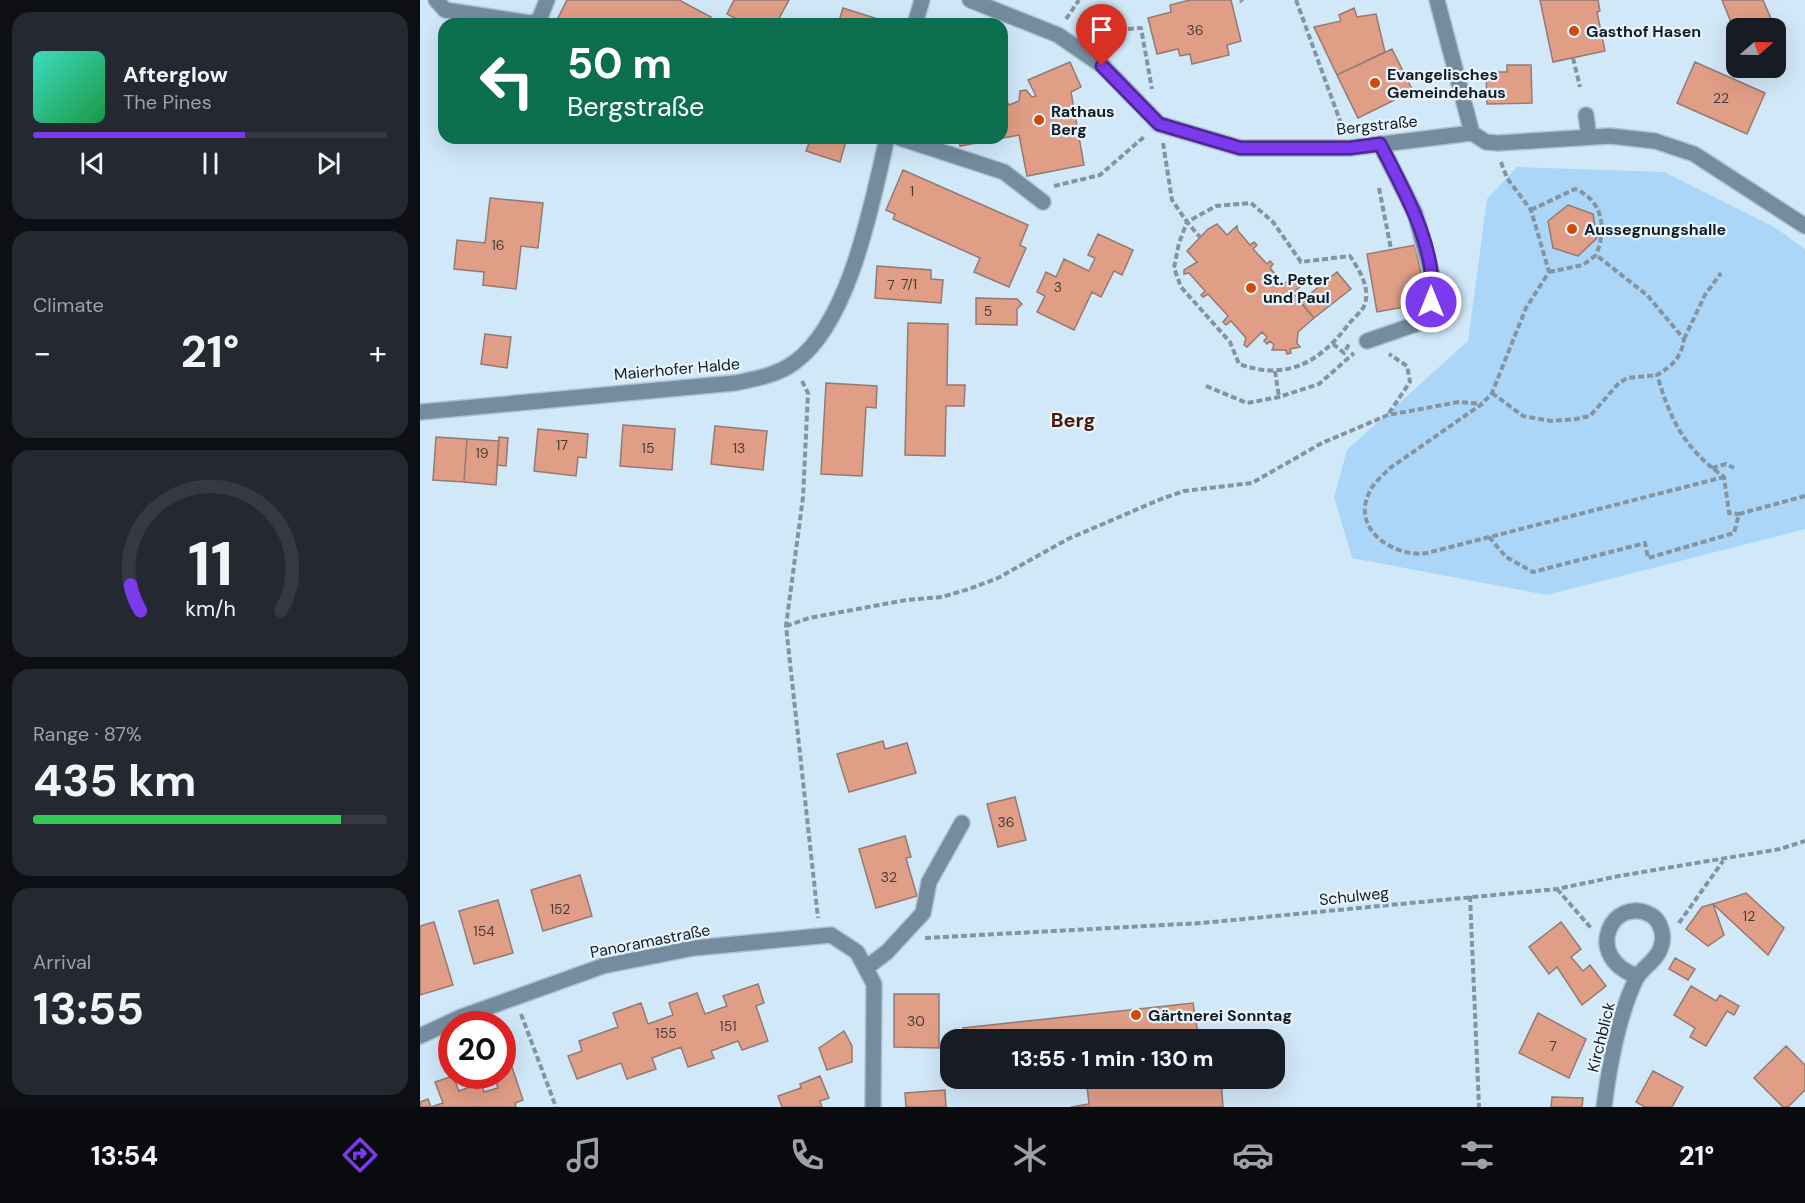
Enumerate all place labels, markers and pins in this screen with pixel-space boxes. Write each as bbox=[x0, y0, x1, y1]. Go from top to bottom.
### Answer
pin bbox=[1076, 4, 1127, 66]
place label: Gasthof Hasen bbox=[1586, 21, 1701, 42]
marker: Gasthof Hasen bbox=[1567, 24, 1581, 38]
place label: Evangelisches Gemeindehaus bbox=[1387, 64, 1506, 103]
marker: Evangelisches Gemeindehaus bbox=[1368, 76, 1382, 90]
place label: Rathaus Berg bbox=[1051, 101, 1115, 140]
marker: Rathaus Berg bbox=[1032, 113, 1046, 127]
place label: Aussegnungshalle bbox=[1584, 219, 1726, 240]
marker: Aussegnungshalle bbox=[1565, 222, 1579, 236]
place label: St. Peter und Paul bbox=[1263, 269, 1330, 308]
marker: St. Peter und Paul bbox=[1244, 281, 1258, 295]
place label: Gärtnerei Sonntag bbox=[1148, 1005, 1292, 1026]
marker: Gärtnerei Sonntag bbox=[1129, 1008, 1143, 1022]

